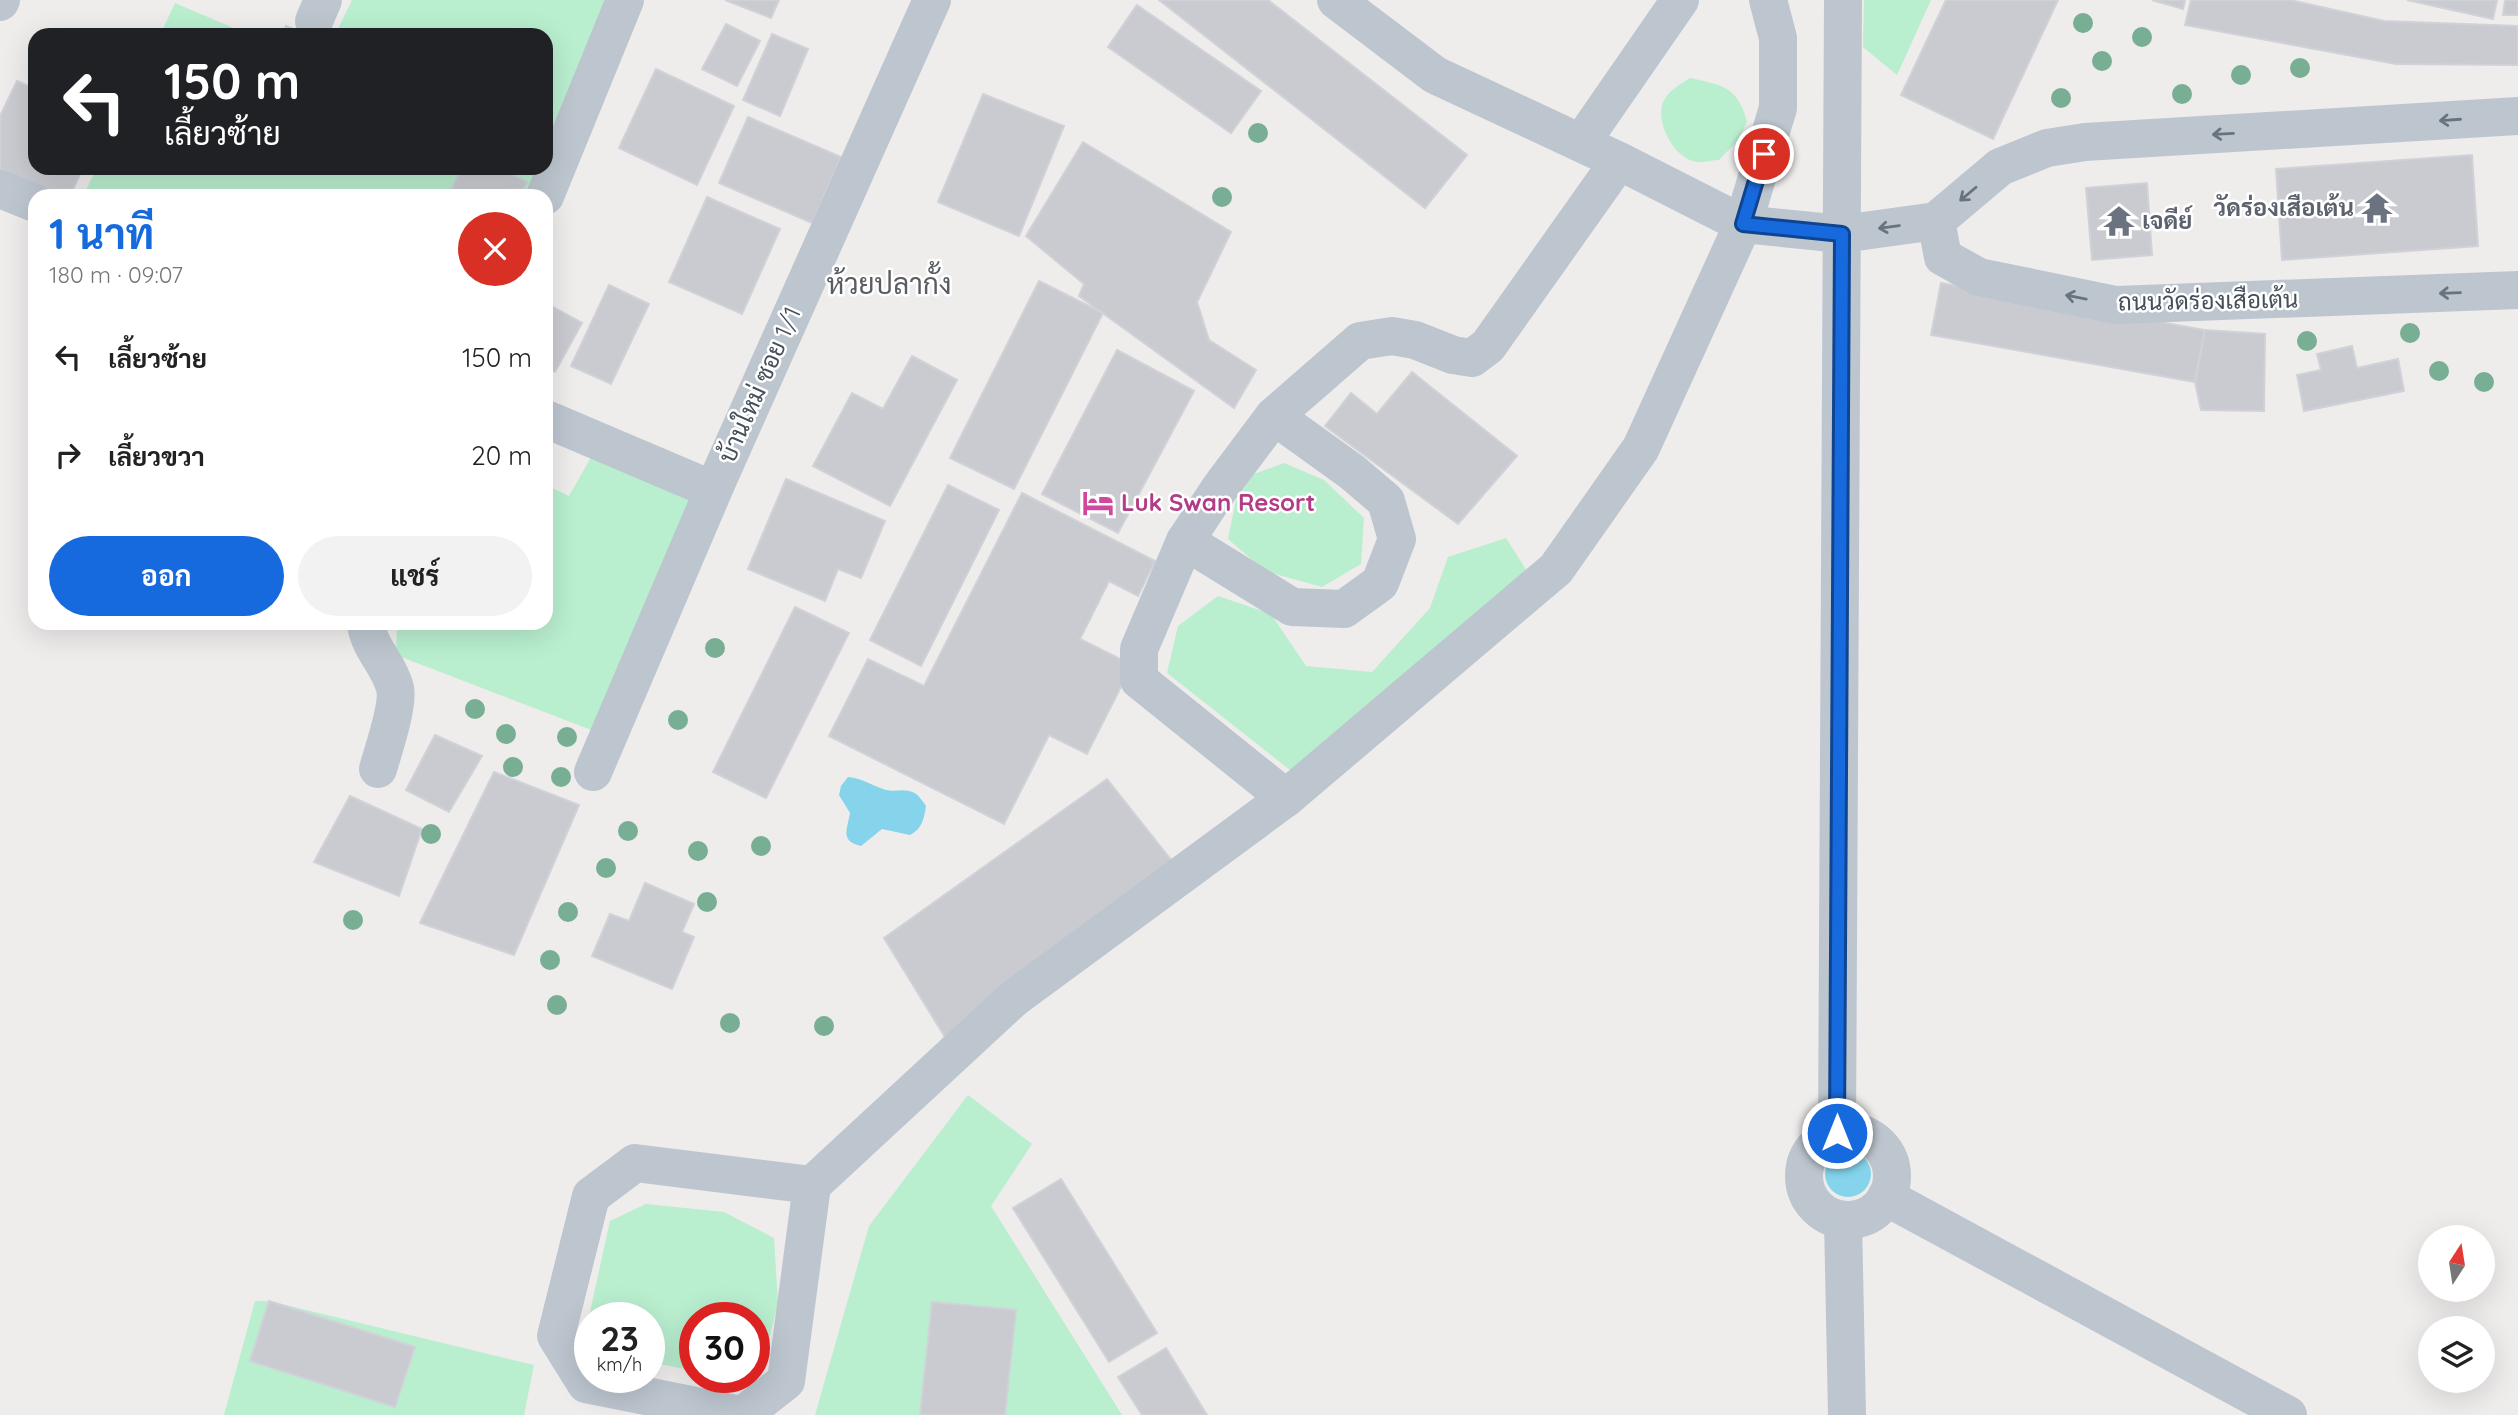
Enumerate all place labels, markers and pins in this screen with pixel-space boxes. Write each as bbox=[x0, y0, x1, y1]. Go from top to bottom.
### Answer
pin bbox=[1734, 124, 1794, 184]
temple icon: วัดร่องเสือเต้น bbox=[2360, 191, 2394, 225]
place label: วัดร่องเสือเต้น bbox=[2213, 192, 2354, 222]
temple icon: เจดีย์ bbox=[2102, 204, 2136, 238]
place label: เจดีย์ bbox=[2142, 205, 2193, 235]
hotel icon: Luk Swan Resort bbox=[1081, 486, 1115, 520]
place label: Luk Swan Resort bbox=[1121, 487, 1315, 517]

